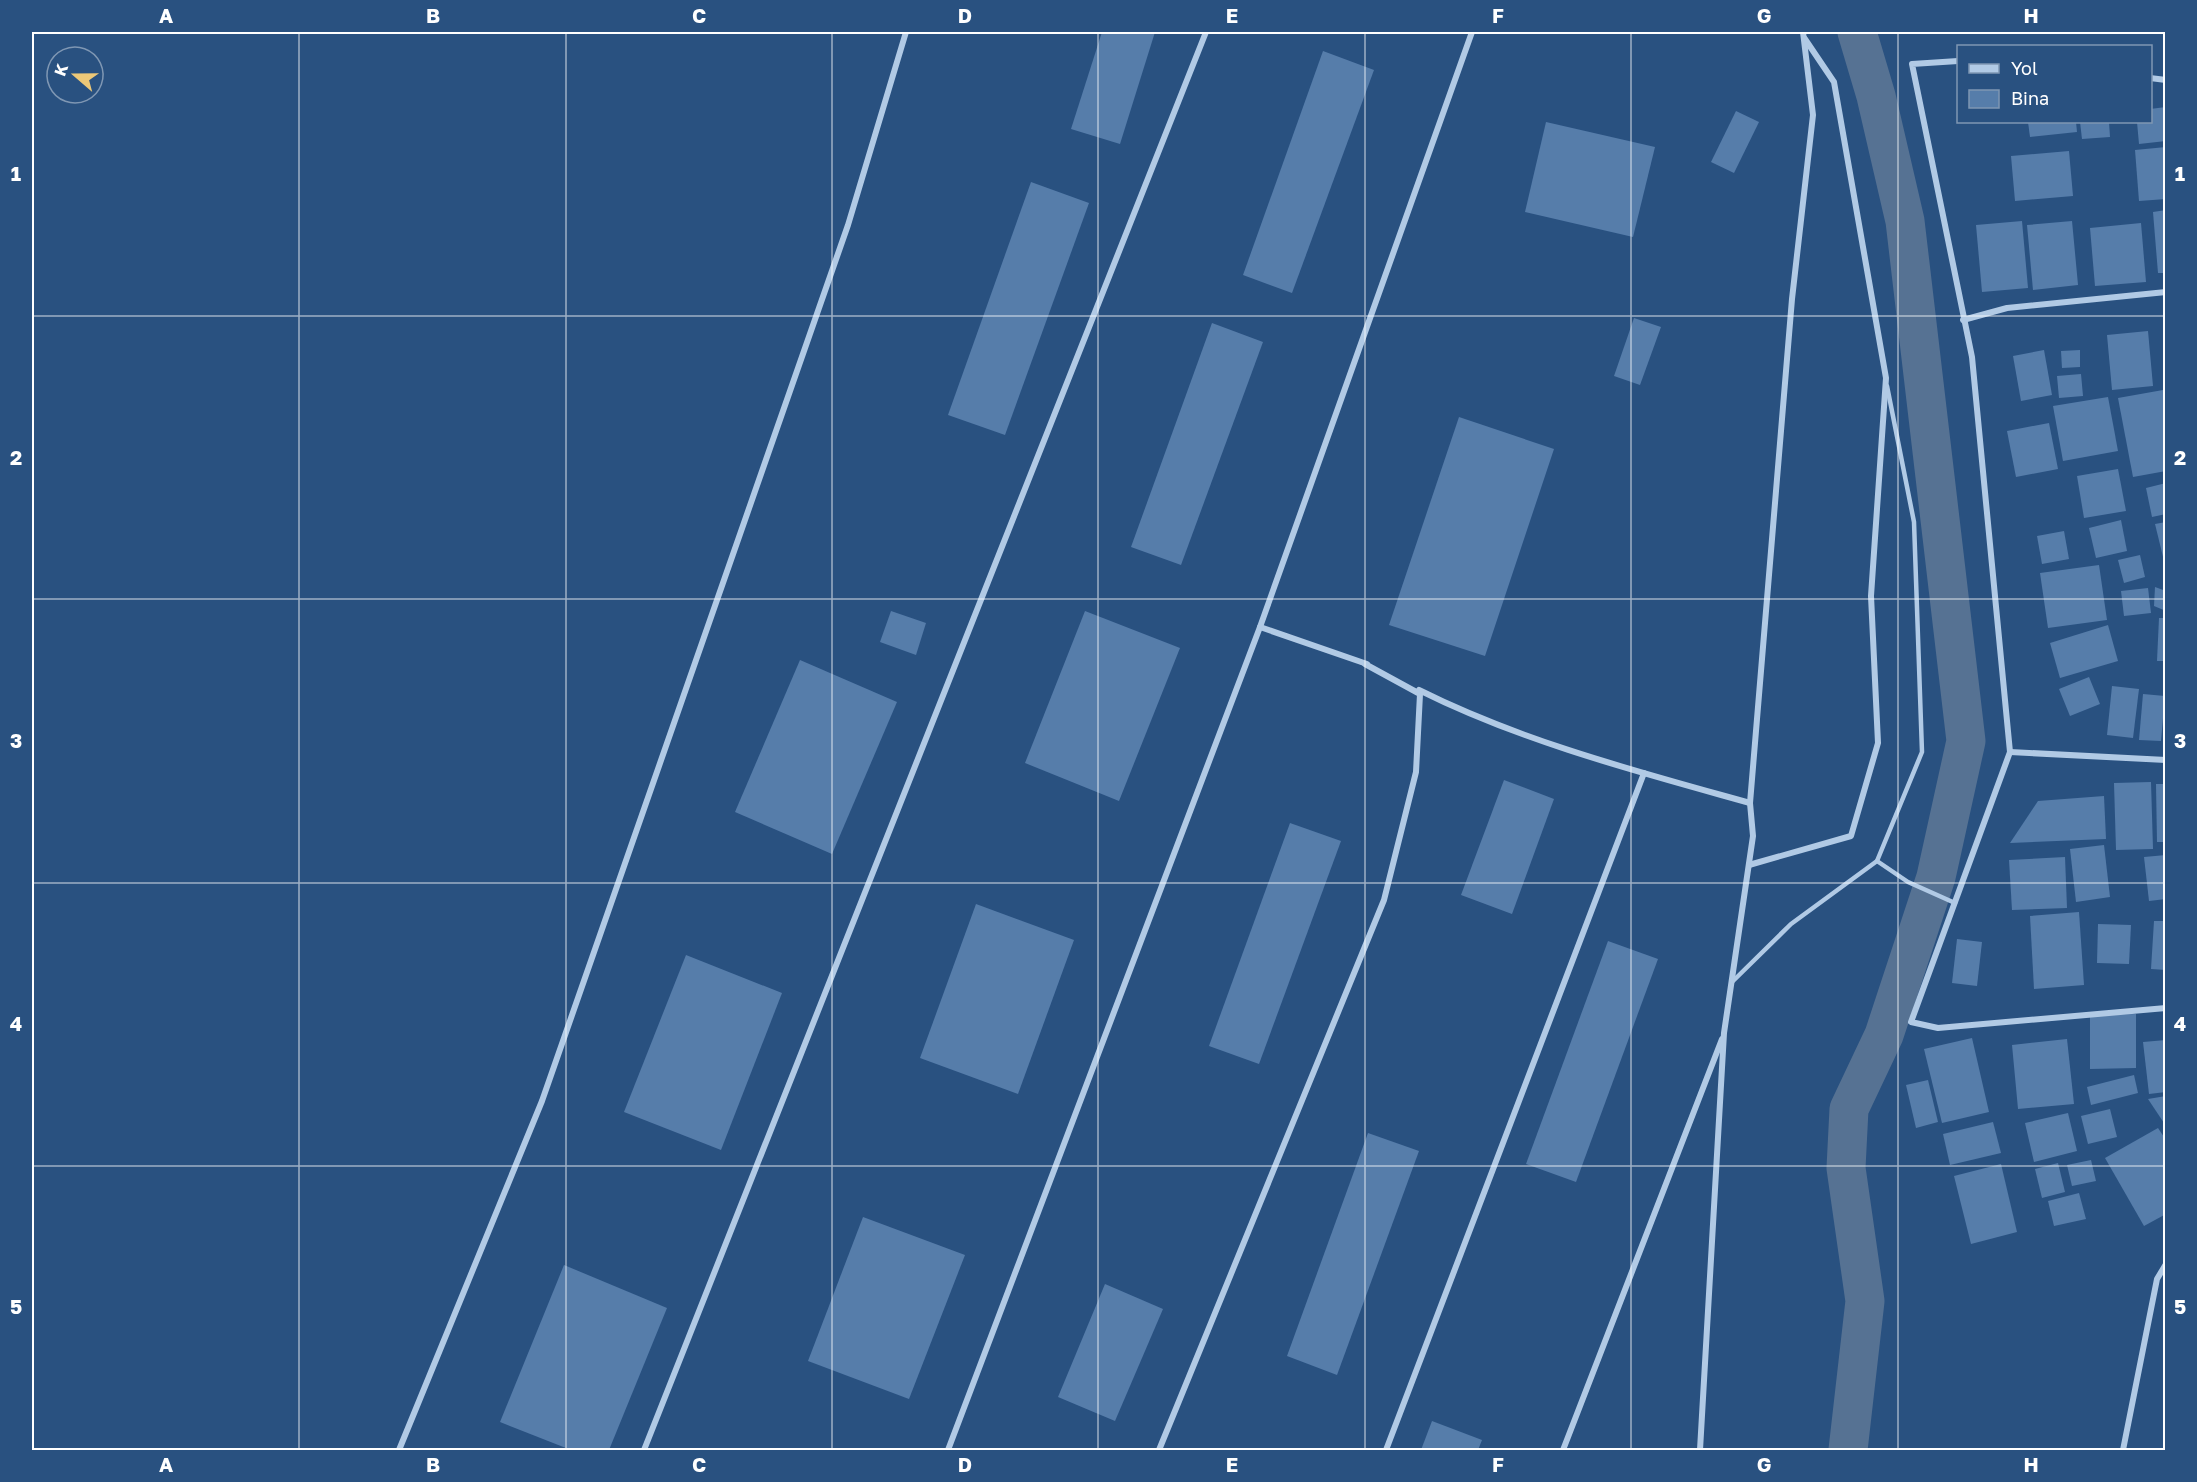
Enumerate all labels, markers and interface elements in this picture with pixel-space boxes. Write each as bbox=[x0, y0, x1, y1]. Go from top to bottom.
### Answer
text: A bbox=[159, 3, 173, 27]
text: B bbox=[426, 3, 440, 27]
text: C bbox=[692, 3, 706, 27]
text: D bbox=[958, 3, 972, 27]
text: E bbox=[1226, 3, 1238, 27]
text: F bbox=[1492, 3, 1504, 27]
text: G bbox=[1757, 3, 1771, 27]
text: H bbox=[2023, 3, 2039, 27]
north arrow bbox=[45, 45, 105, 105]
legend bbox=[1957, 45, 2152, 123]
text: Yol bbox=[2011, 57, 2038, 79]
text: K bbox=[50, 61, 72, 79]
text: Bina bbox=[2011, 87, 2049, 109]
text: 1 bbox=[11, 161, 21, 185]
text: 1 bbox=[2175, 161, 2185, 185]
text: 2 bbox=[10, 445, 22, 469]
text: 2 bbox=[2174, 445, 2186, 469]
text: 3 bbox=[10, 728, 22, 752]
text: 3 bbox=[2174, 728, 2186, 752]
text: 4 bbox=[10, 1011, 22, 1035]
text: 4 bbox=[2174, 1011, 2186, 1035]
text: 5 bbox=[10, 1294, 22, 1318]
text: 5 bbox=[2174, 1294, 2186, 1318]
text: A bbox=[159, 1452, 173, 1476]
text: B bbox=[426, 1452, 440, 1476]
text: C bbox=[692, 1452, 706, 1476]
text: D bbox=[958, 1452, 972, 1476]
text: E bbox=[1226, 1452, 1238, 1476]
text: F bbox=[1492, 1452, 1504, 1476]
text: G bbox=[1757, 1452, 1771, 1476]
text: H bbox=[2023, 1452, 2039, 1476]

